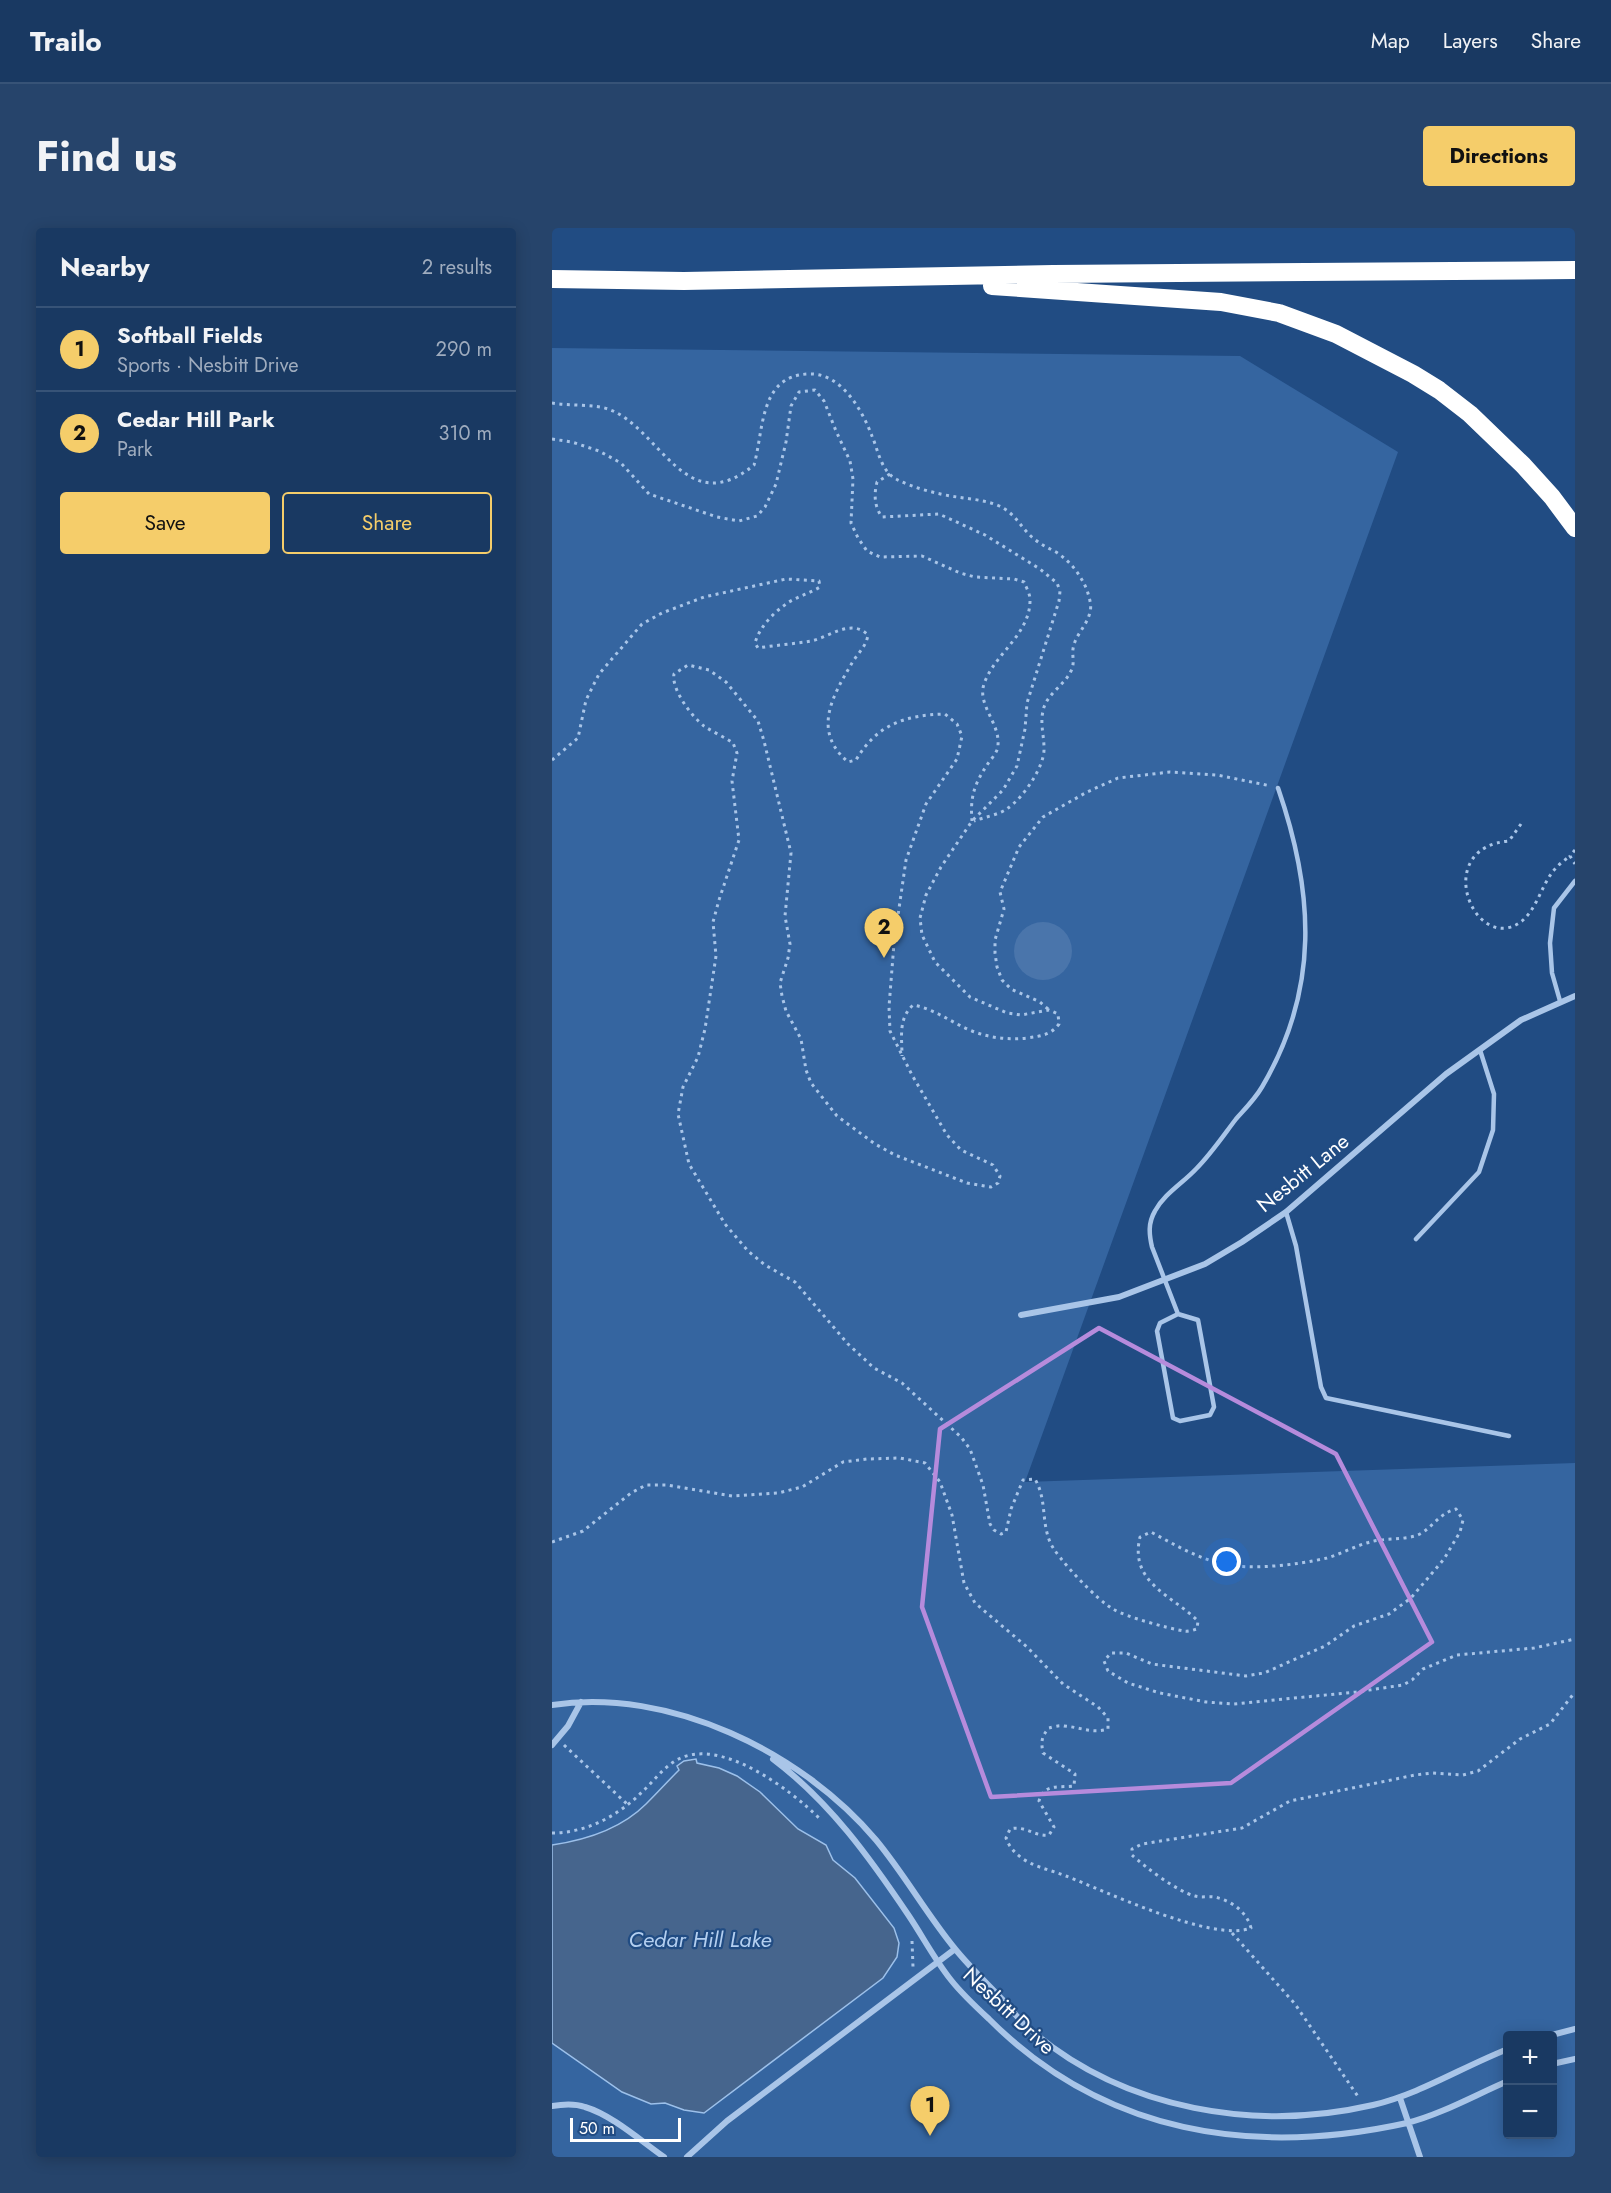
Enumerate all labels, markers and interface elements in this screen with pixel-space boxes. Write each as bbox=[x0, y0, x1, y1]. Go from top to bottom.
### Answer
text: Trailo bbox=[30, 21, 102, 62]
text: Map bbox=[1371, 26, 1410, 56]
text: Layers bbox=[1443, 26, 1498, 56]
text: Share bbox=[1531, 26, 1581, 56]
text: Find us bbox=[36, 126, 177, 187]
button: Directions bbox=[1423, 126, 1575, 186]
text: Nearby bbox=[60, 248, 149, 286]
text: 2 results bbox=[422, 253, 492, 282]
text: Softball Fields bbox=[117, 319, 263, 351]
text: 1 bbox=[74, 335, 85, 364]
text: 290 m bbox=[436, 335, 492, 364]
text: Sports · Nesbitt Drive bbox=[117, 351, 299, 380]
text: Cedar Hill Park bbox=[117, 403, 275, 435]
text: 2 bbox=[73, 419, 86, 448]
text: 310 m bbox=[438, 419, 492, 448]
text: Park bbox=[117, 435, 153, 464]
button: Save bbox=[60, 492, 270, 554]
button: Share bbox=[282, 492, 492, 554]
pin: 2 bbox=[864, 908, 904, 958]
street label: Nesbitt Lane bbox=[1251, 1126, 1356, 1220]
your location bbox=[1212, 1547, 1241, 1576]
water label: Cedar Hill Lake bbox=[628, 1923, 772, 1955]
street label: Nesbitt Drive bbox=[956, 1960, 1062, 2062]
map controls bbox=[1503, 2031, 1557, 2139]
button: + bbox=[1503, 2031, 1557, 2085]
button: − bbox=[1503, 2085, 1557, 2139]
pin: 1 bbox=[910, 2086, 950, 2136]
scale bar bbox=[570, 2115, 681, 2142]
text: 50 m bbox=[579, 2117, 615, 2140]

